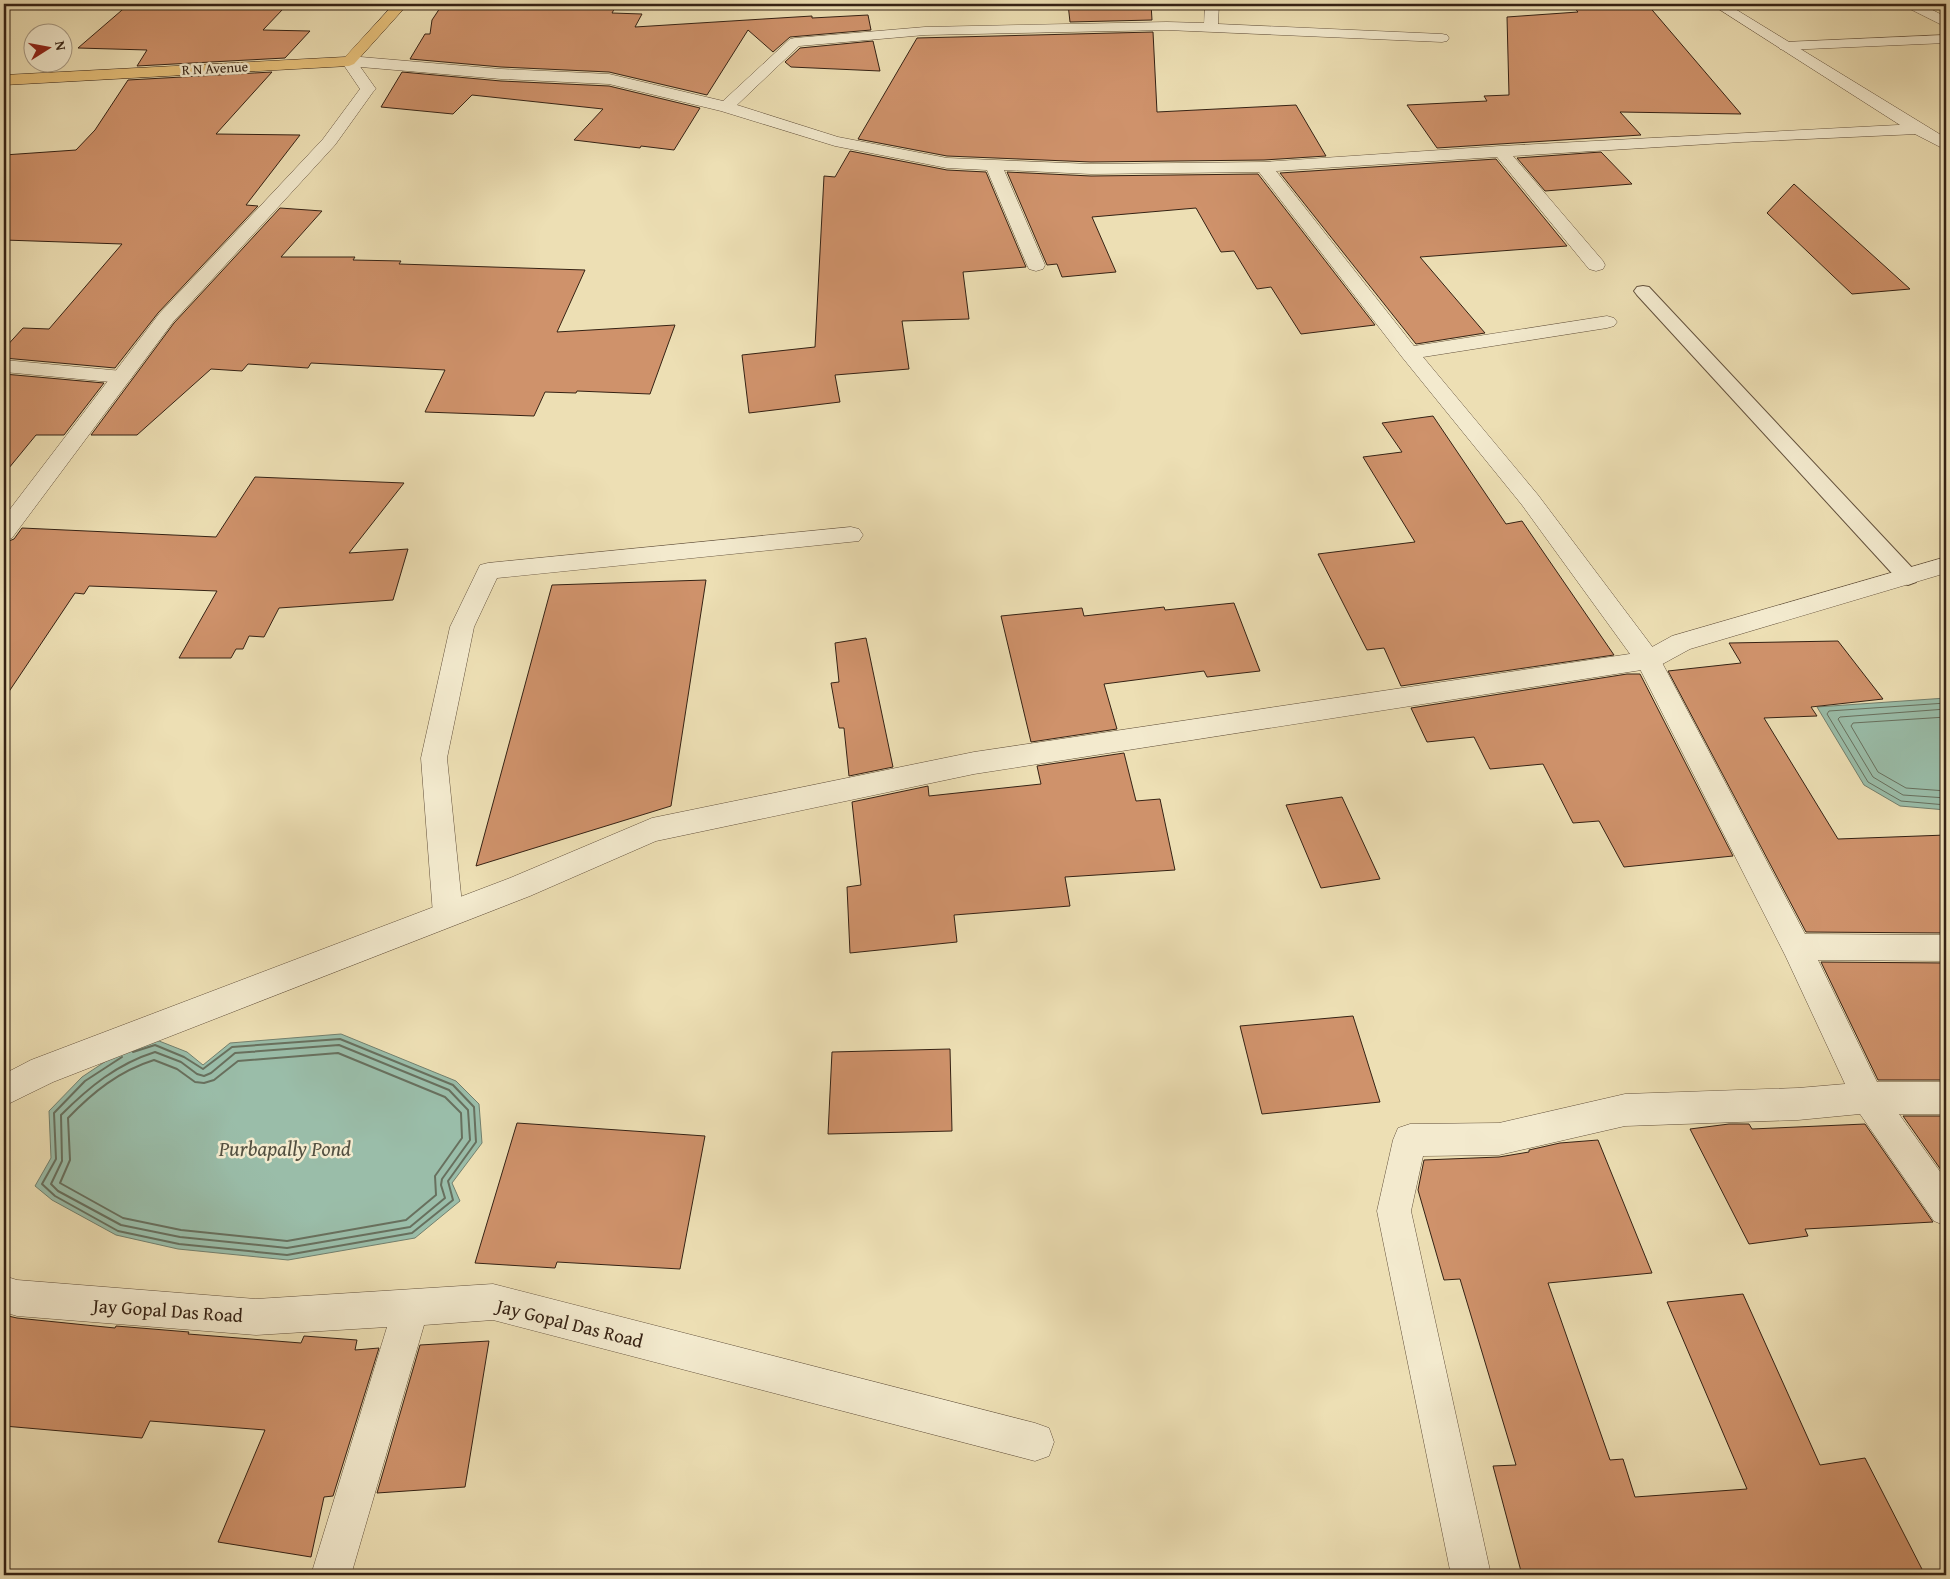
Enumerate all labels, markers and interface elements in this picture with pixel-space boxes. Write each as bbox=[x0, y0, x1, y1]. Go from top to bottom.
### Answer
north arrow bbox=[22, 22, 72, 72]
text: N bbox=[50, 39, 72, 53]
street label: R N Avenue bbox=[181, 56, 249, 80]
water label: Purbapally Pond bbox=[218, 1133, 351, 1164]
street label: Jay Gopal Das Road bbox=[90, 1291, 245, 1329]
street label: Jay Gopal Das Road bbox=[492, 1291, 647, 1355]

